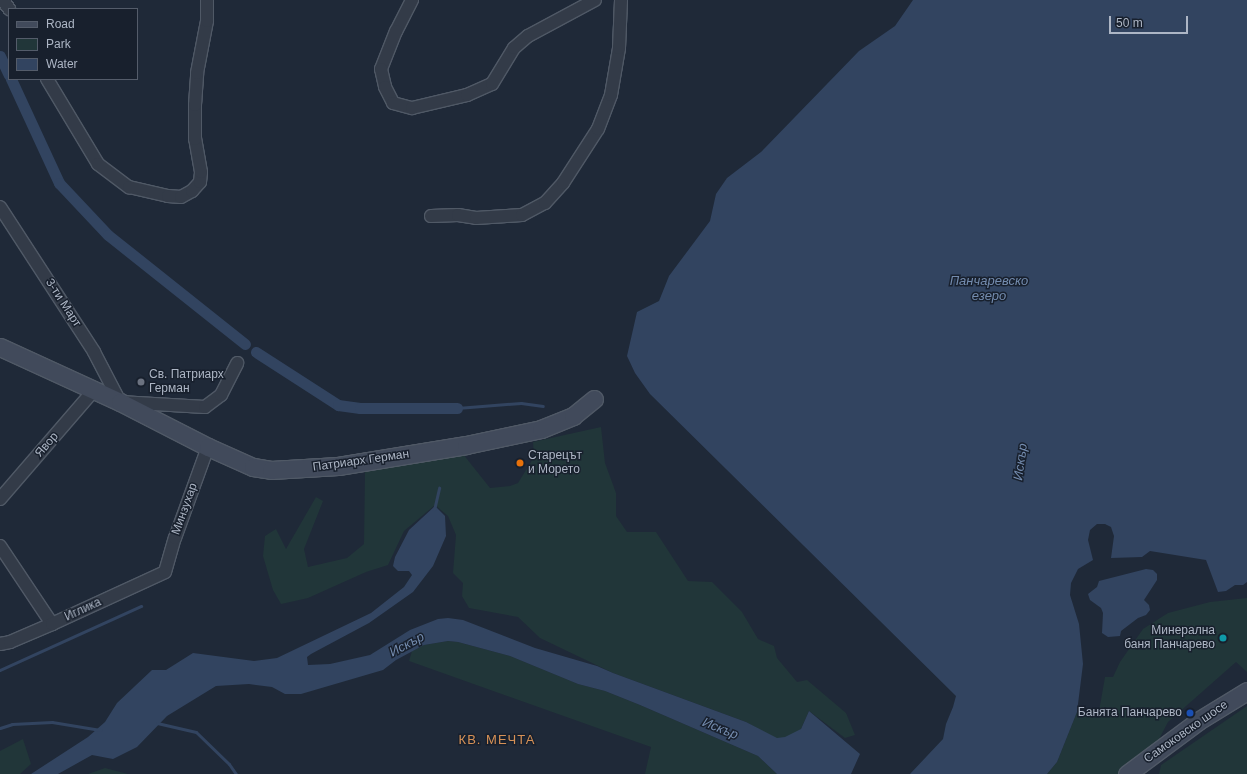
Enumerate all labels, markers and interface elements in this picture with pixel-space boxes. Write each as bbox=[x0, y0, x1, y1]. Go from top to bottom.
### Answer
legend bbox=[8, 8, 138, 80]
scale bar bbox=[1111, 8, 1190, 34]
text: 50 m bbox=[1116, 16, 1143, 30]
text: Road bbox=[46, 17, 75, 31]
text: Park bbox=[46, 37, 71, 51]
text: Water bbox=[46, 57, 78, 71]
water label: Панчаревско езеро bbox=[950, 274, 1028, 305]
street label: 3-ти Март bbox=[42, 276, 84, 330]
place label: Св. Патриарх Герман bbox=[149, 368, 224, 396]
marker: Св. Патриарх Герман bbox=[136, 377, 146, 387]
street label: Явор bbox=[32, 430, 62, 460]
water label: Искър bbox=[1011, 442, 1031, 482]
street label: Патриарх Герман bbox=[312, 447, 410, 475]
place label: Старецът и Морето bbox=[528, 449, 582, 477]
marker: Старецът и Морето bbox=[515, 458, 525, 468]
street label: Минзухар bbox=[169, 481, 201, 537]
street label: Иглика bbox=[62, 595, 104, 625]
place label: Минерална баня Панчарево bbox=[1124, 624, 1215, 652]
water label: Искър bbox=[387, 629, 427, 661]
marker: Минерална баня Панчарево bbox=[1218, 633, 1228, 643]
street label: Самоковско шосе bbox=[1141, 698, 1231, 766]
place label: Банята Панчарево bbox=[1078, 706, 1182, 720]
marker: Банята Панчарево bbox=[1185, 708, 1195, 718]
water label: Искър bbox=[700, 715, 740, 743]
district label: КВ. МЕЧТА bbox=[459, 732, 535, 748]

